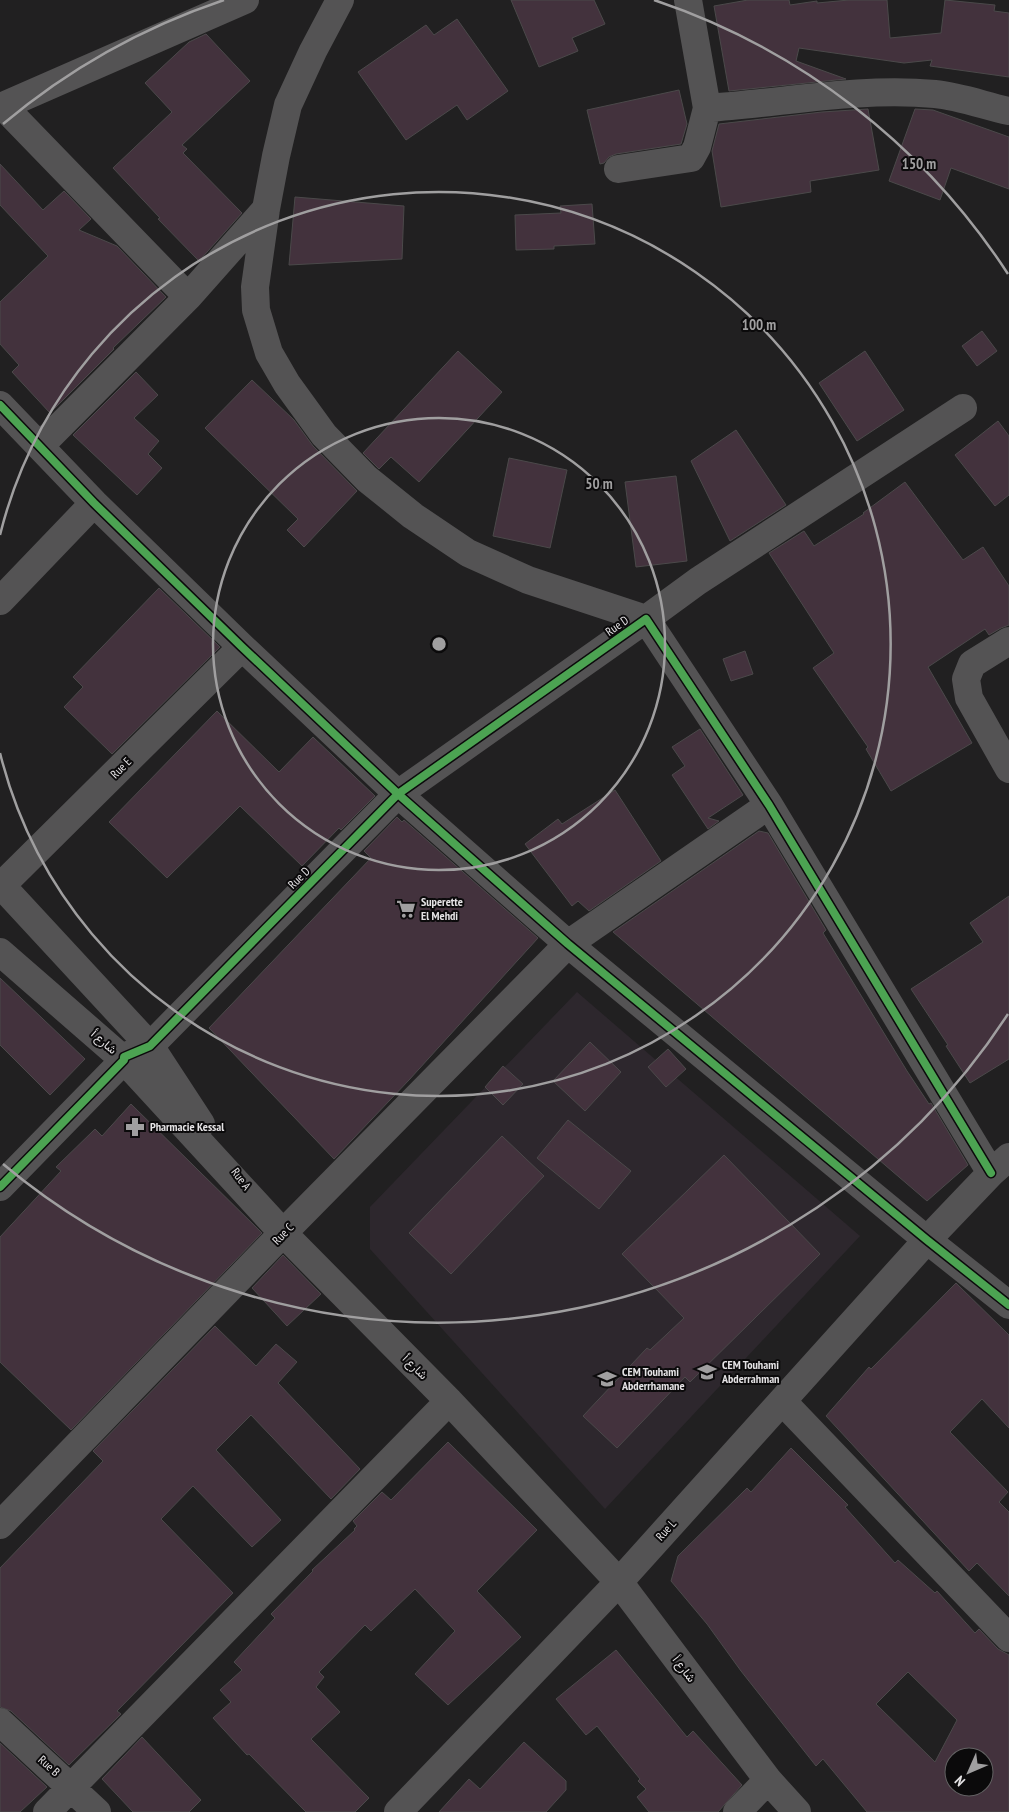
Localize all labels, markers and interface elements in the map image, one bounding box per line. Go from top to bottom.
text: 150 m [902,154,936,173]
text: 100 m [742,315,776,334]
text: 50 m [585,474,613,493]
street label: Rue D [602,612,631,639]
centre of rings [430,635,448,653]
street label: Rue E [107,754,134,781]
street label: Rue D [285,864,313,892]
place label: Superette El Mehdi [421,894,463,923]
supermarket icon: Superette El Mehdi [395,898,417,920]
street label: شارع أ [87,1026,120,1058]
pharmacy icon: Pharmacie Kessal [124,1116,146,1138]
place label: Pharmacie Kessal [150,1119,224,1134]
street label: Rue A [228,1165,255,1193]
street label: Rue C [269,1219,297,1247]
street label: شارع أ [398,1351,431,1384]
place label: CEM Touhami Abderrahman [721,1357,779,1386]
school or university icon: CEM Touhami Abderrahman [696,1361,718,1383]
place label: CEM Touhami Abderrhamane [621,1364,685,1393]
school or university icon: CEM Touhami Abderrhamane [596,1368,618,1390]
street label: Rue L [652,1516,679,1543]
street label: شارع أ [668,1652,699,1686]
north arrow [944,1747,994,1797]
street label: Rue B [35,1752,64,1780]
text: N [951,1772,969,1790]

